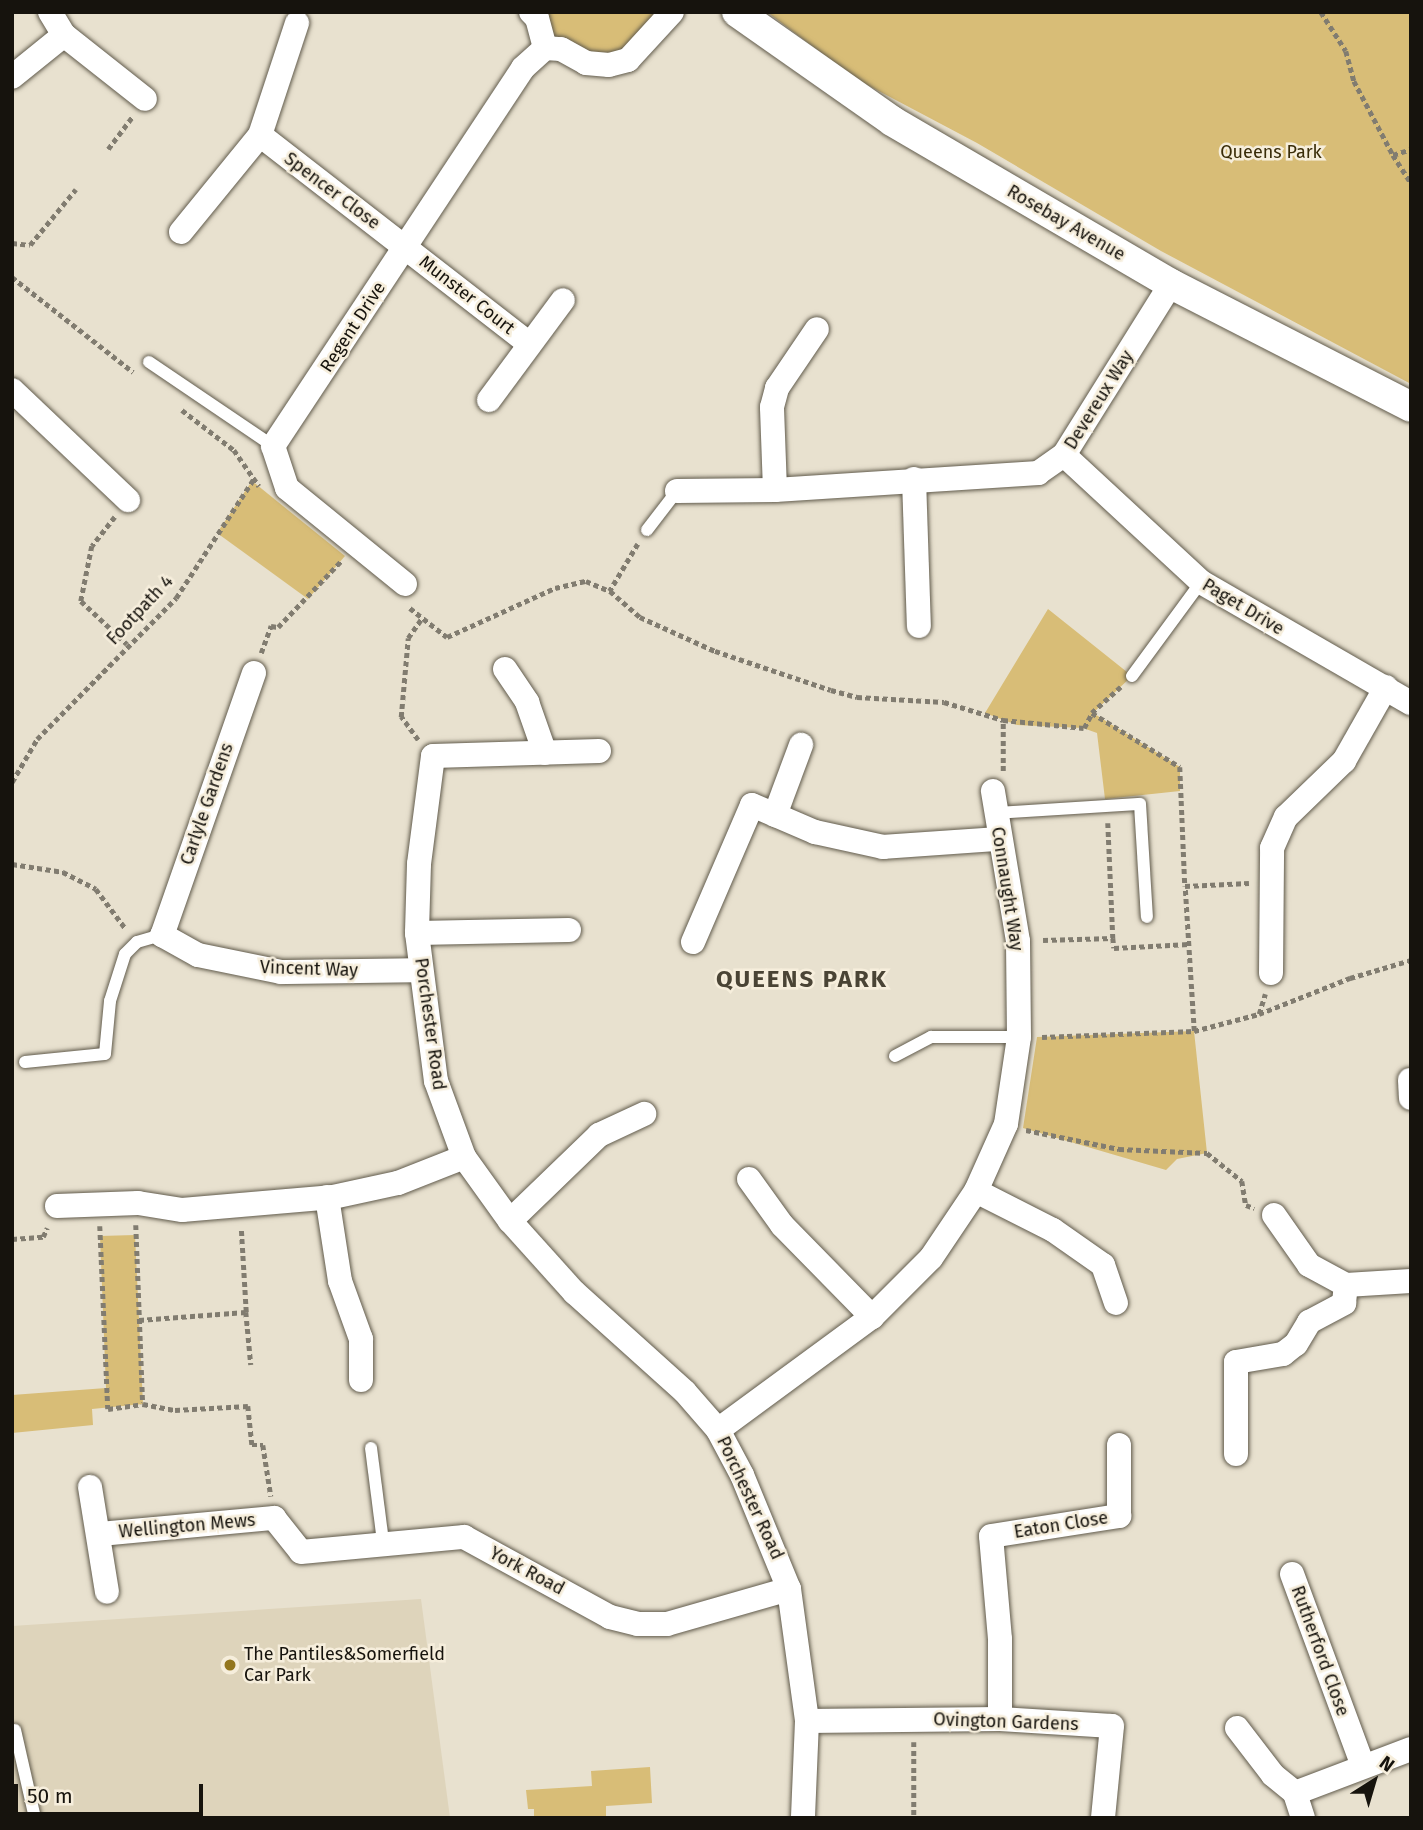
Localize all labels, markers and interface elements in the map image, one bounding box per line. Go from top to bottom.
park label: Queens Park [1220,141,1322,163]
street label: Spencer Close [280,148,384,234]
street label: Rosebay Avenue [1003,180,1129,266]
street label: Munster Court [415,251,519,339]
street label: Regent Drive [316,278,390,376]
street label: Devereux Way [1060,346,1138,454]
street label: Footpath 4 [102,571,178,649]
street label: Paget Drive [1198,574,1288,640]
street label: Carlyle Gardens [176,740,238,868]
street label: Connaught Way [987,825,1027,953]
street label: Vincent Way [260,956,358,982]
street label: Porchester Road [410,956,450,1092]
district label: QUEENS PARK [717,966,887,994]
street label: Porchester Road [712,1433,788,1563]
street label: Eaton Close [1012,1507,1110,1543]
street label: Wellington Mews [118,1509,256,1543]
street label: York Road [486,1542,568,1600]
street label: Rutherford Close [1286,1583,1354,1719]
place label: The Pantiles&Somerfield Car Park [244,1644,445,1686]
marker: The Pantiles&Somerfield Car Park [222,1657,238,1673]
street label: Ovington Gardens [933,1709,1079,1735]
north arrow [1339,1746,1409,1816]
text: N [1375,1751,1399,1777]
scale bar [18,1770,206,1814]
text: 50 m [27,1783,73,1809]

